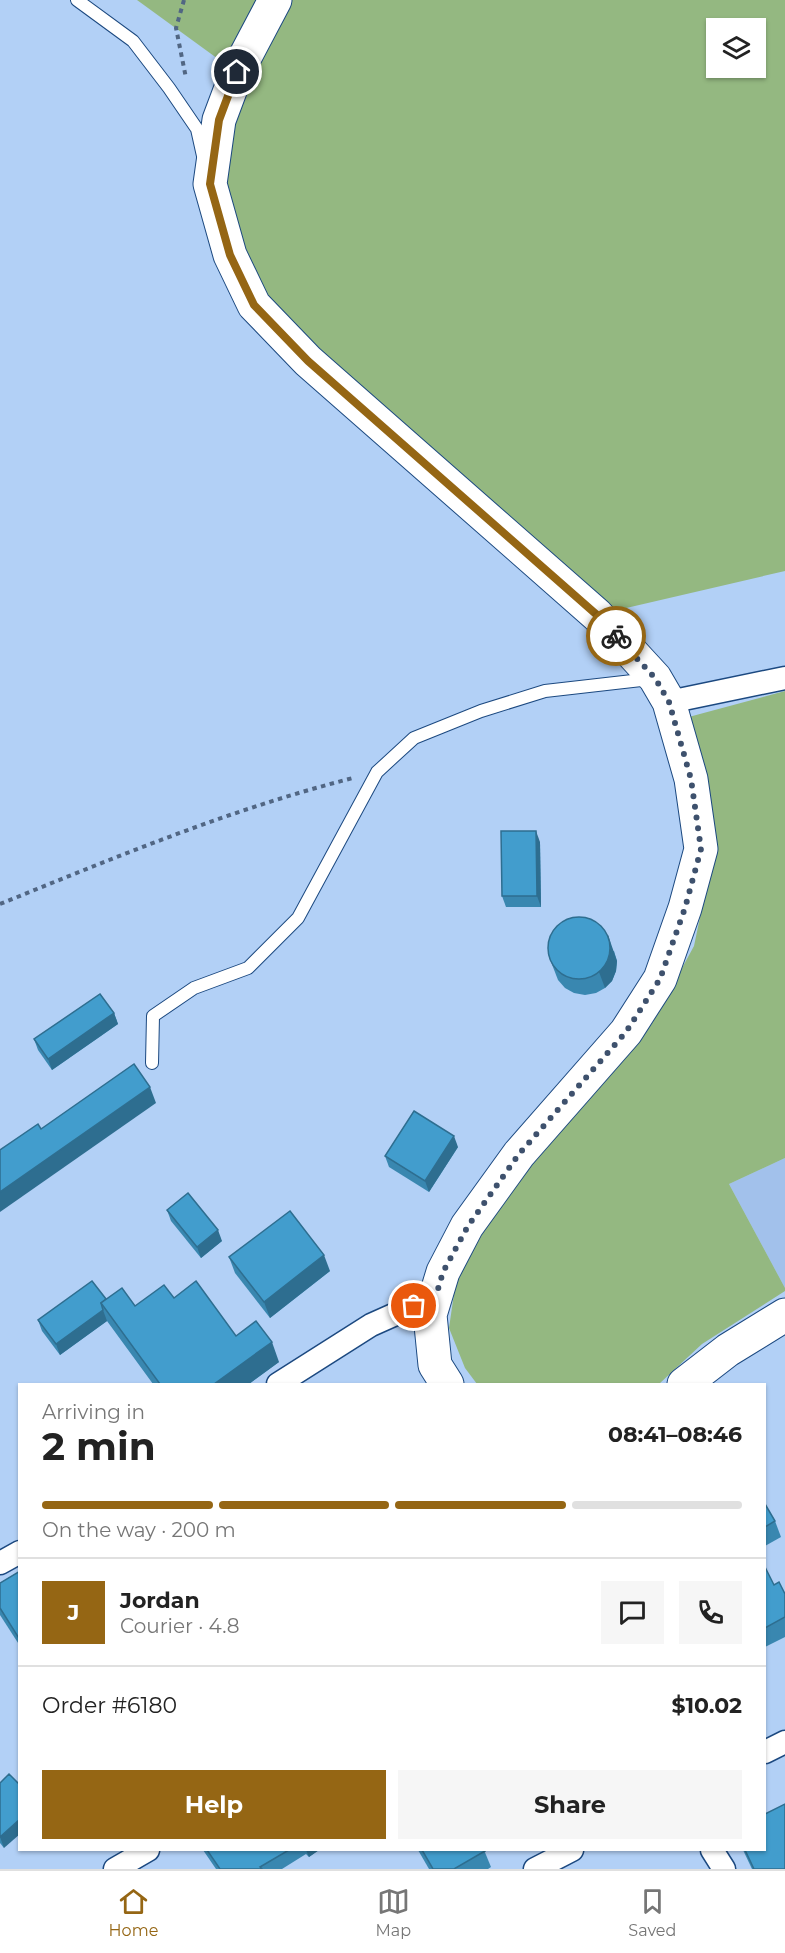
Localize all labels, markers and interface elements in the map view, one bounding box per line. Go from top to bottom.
map controls [706,18,766,78]
button: layers [706,18,766,78]
pin [211,46,262,97]
icon: home [220,55,253,88]
courier [586,606,646,666]
icon: bike [600,620,633,653]
pin [388,1280,439,1331]
icon: bag [397,1289,430,1322]
text: Arriving in [42,1400,145,1424]
text: 08:41–08:46 [608,1421,742,1448]
text: 2 min [42,1422,156,1470]
text: On the way · 200 m [42,1518,236,1542]
button: chat [601,1581,664,1644]
button: phone [679,1581,742,1644]
text: Jordan [120,1587,200,1614]
text: J [68,1599,79,1626]
text: Courier · 4.8 [120,1614,239,1638]
text: Order #6180 [42,1692,177,1719]
text: $10.02 [672,1692,742,1719]
button: Help [42,1770,386,1839]
button: Share [398,1770,742,1839]
tab: Home [109,1885,158,1940]
tab: Map [376,1885,411,1940]
tab: Saved [628,1885,676,1940]

